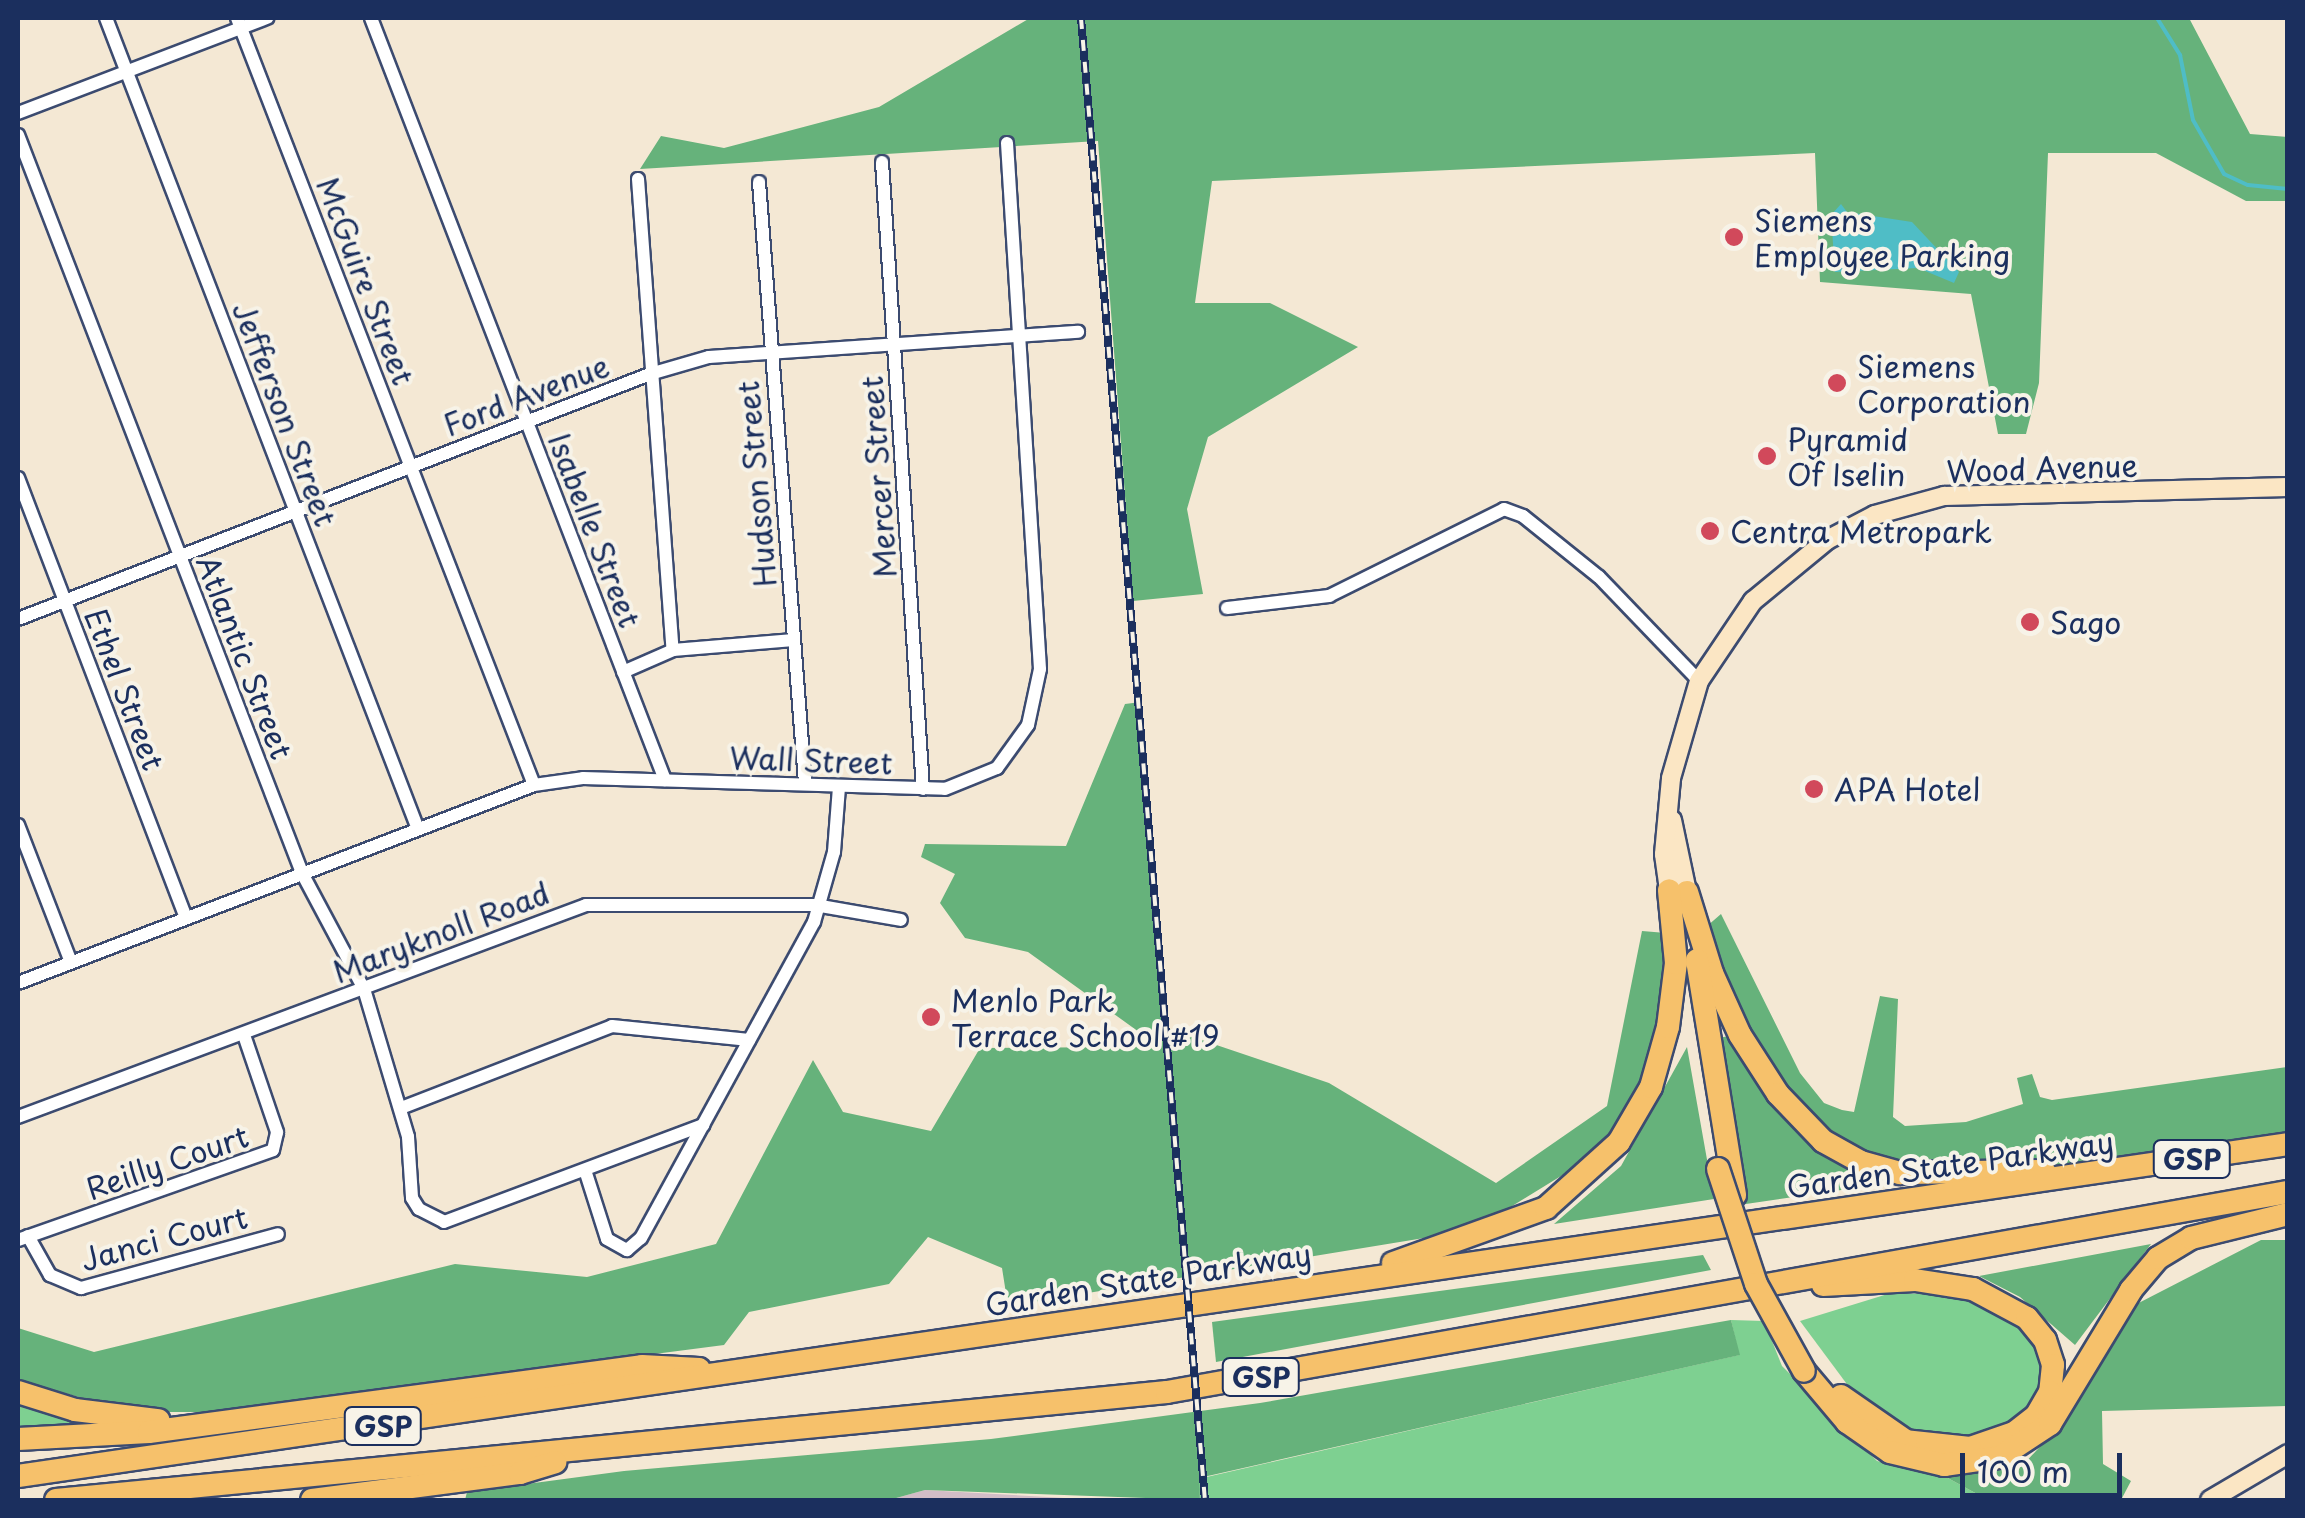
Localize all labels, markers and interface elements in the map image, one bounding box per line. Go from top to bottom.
street label: McGuire Street [310,171,422,391]
place label: Siemens Employee Parking [1754,202,2014,272]
marker: Siemens Employee Parking [1723,226,1745,248]
street label: Jefferson Street [226,298,344,530]
street label: Ford Avenue [437,347,615,443]
place label: Siemens Corporation [1857,348,2030,418]
marker: Siemens Corporation [1826,372,1848,394]
street label: Mercer Street [853,374,903,580]
street label: Hudson Street [729,380,783,588]
place label: Pyramid Of Iselin [1787,421,1908,492]
street label: Isabelle Street [541,427,649,633]
marker: Pyramid Of Iselin [1756,445,1778,467]
street label: Wood Avenue [1945,447,2139,489]
place label: Centra Metropark [1730,513,1993,549]
marker: Centra Metropark [1699,520,1721,542]
street label: Atlantic Street [190,551,300,763]
street label: Ethel Street [77,602,173,776]
place label: Sago [2050,604,2121,640]
marker: Sago [2019,611,2041,633]
street label: Wall Street [729,739,893,781]
place label: APA Hotel [1834,771,1983,807]
marker: APA Hotel [1803,778,1825,800]
street label: Maryknoll Road [328,874,554,990]
place label: Menlo Park Terrace School #19 [951,982,1223,1052]
marker: Menlo Park Terrace School #19 [920,1006,942,1028]
street label: Reilly Court [80,1117,254,1207]
street label: Garden State Parkway [1784,1123,2116,1205]
road number: GSP [2152,1136,2232,1182]
street label: Janci Court [77,1199,251,1277]
street label: Garden State Parkway [982,1235,1314,1323]
road number: GSP [1221,1354,1301,1400]
road number: GSP [343,1403,423,1449]
scale bar [1965,1433,2128,1495]
text: 100 m [1977,1448,2069,1493]

